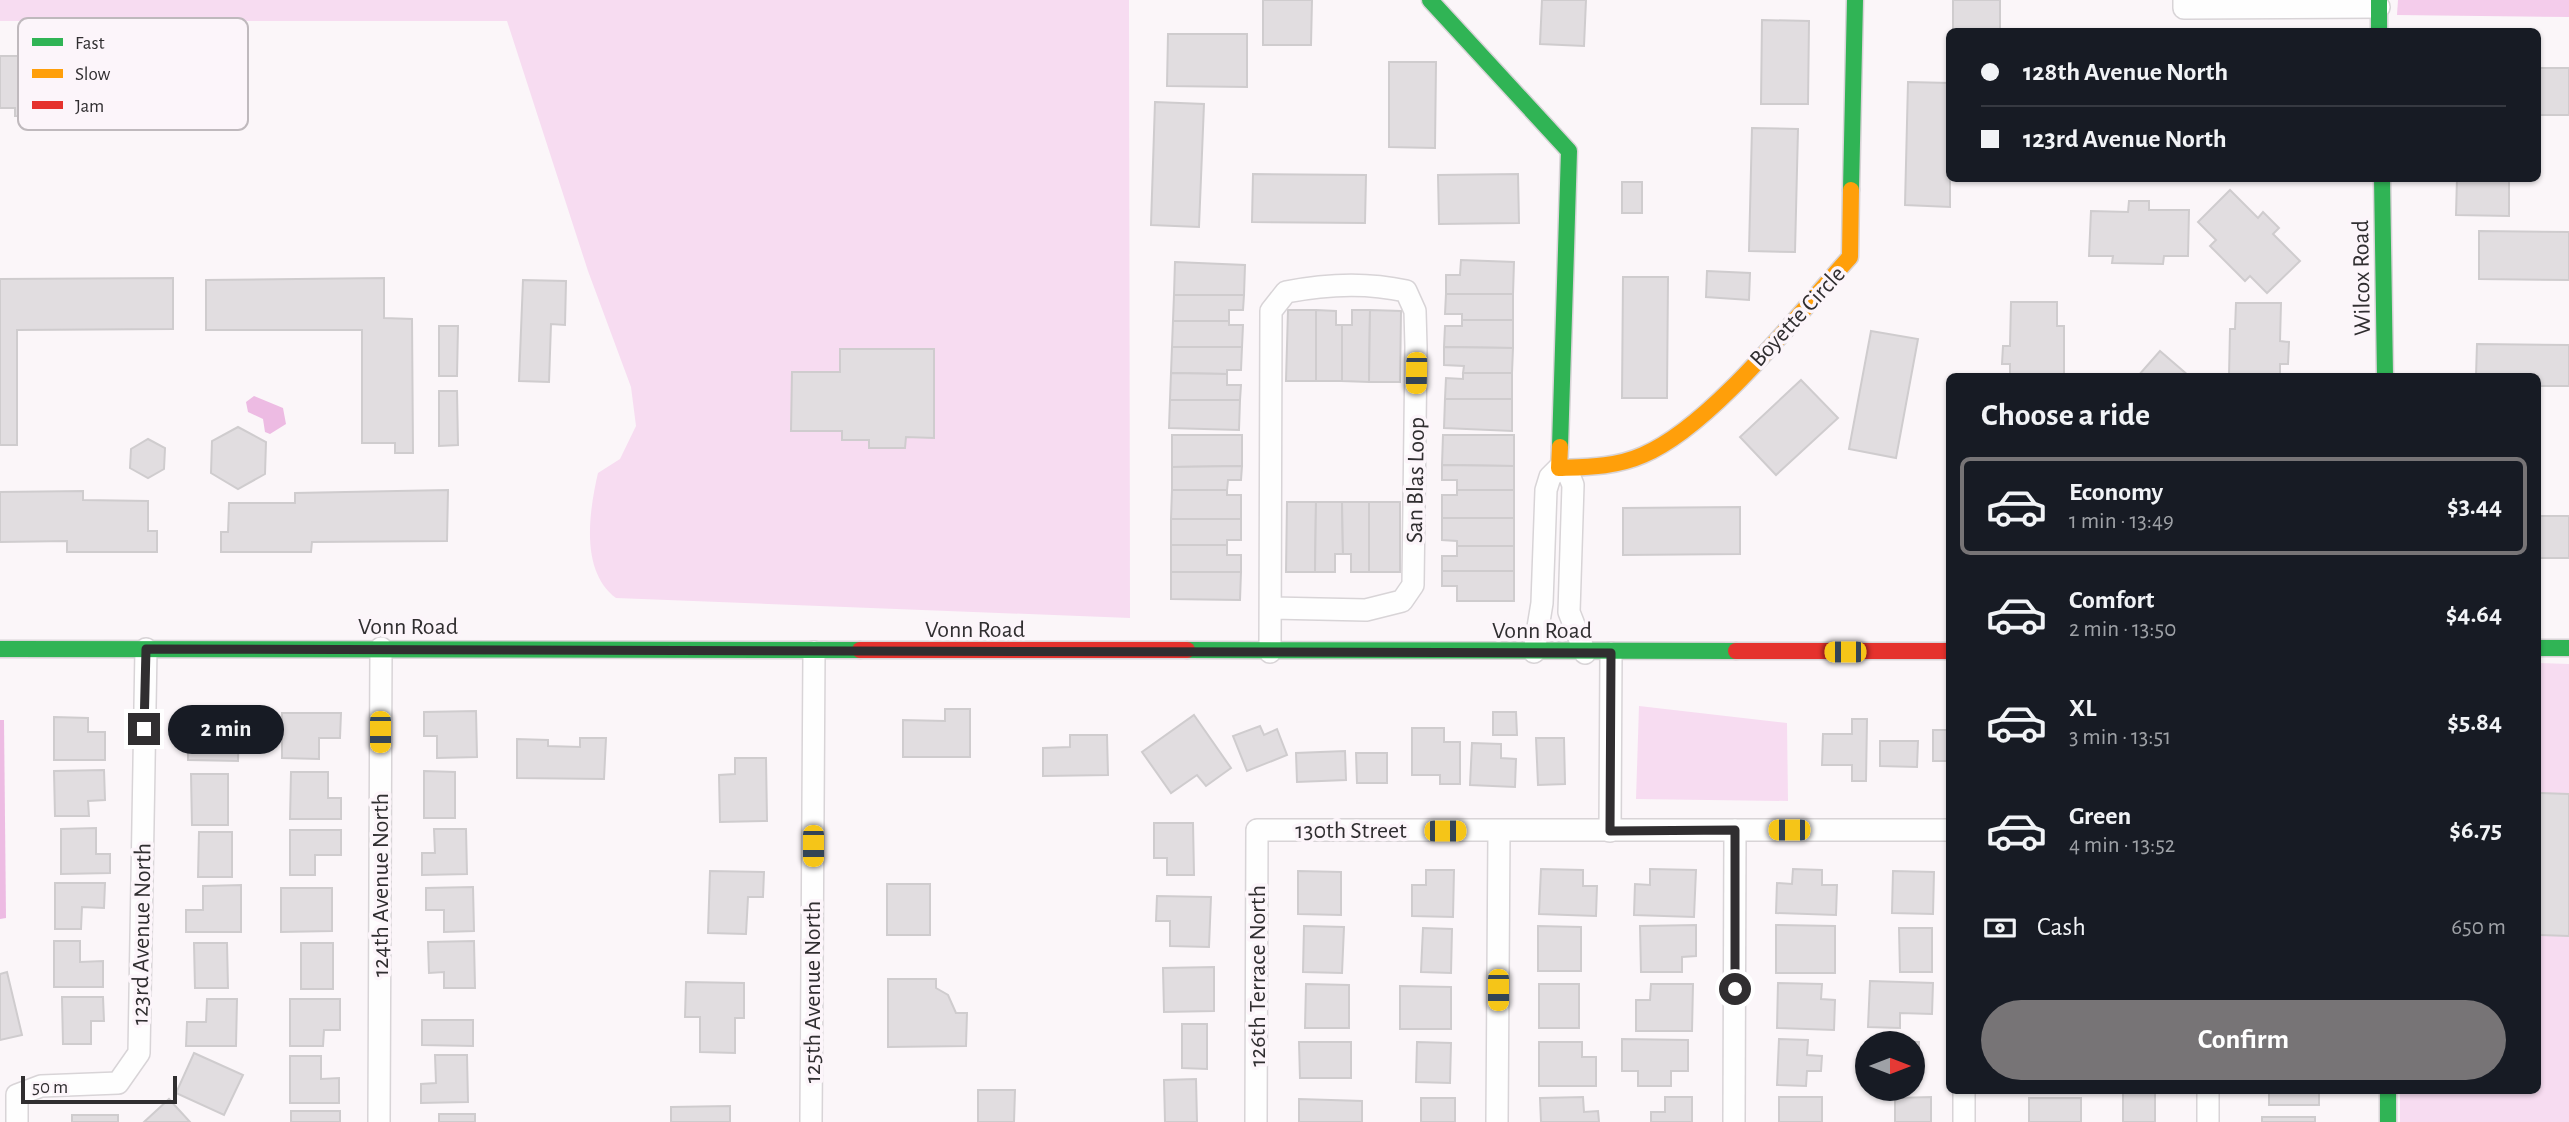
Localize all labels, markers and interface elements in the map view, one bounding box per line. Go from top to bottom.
legend [18,18,248,130]
text: Fast [75,34,105,53]
text: 128th Avenue North [2023,59,2228,85]
text: Slow [75,65,111,84]
text: Jam [75,97,104,116]
text: 123rd Avenue North [2023,126,2227,152]
street label: Wilcox Road [2349,220,2375,336]
street label: Boyette Circle [1746,262,1850,371]
car [1406,352,1427,394]
text: Choose a ride [1981,399,2150,431]
street label: San Blas Loop [1403,417,1429,543]
icon: car [1985,475,2048,538]
text: Economy [2069,479,2163,505]
text: $3.44 [2447,493,2502,519]
text: 1 min · 13:49 [2069,510,2174,533]
icon: car [1985,583,2048,646]
text: Comfort [2069,587,2154,613]
text: $4.64 [2446,601,2502,627]
street label: Vonn Road [358,615,458,639]
street label: Vonn Road [925,618,1025,642]
text: 2 min · 13:50 [2069,618,2176,641]
street label: Vonn Road [1492,619,1592,643]
car [1825,642,1867,663]
icon: car [1985,691,2048,754]
text: XL [2069,695,2096,721]
callout: 2 min [168,704,284,754]
text: $5.84 [2447,709,2502,735]
car [370,711,391,753]
route end [128,713,160,745]
text: 2 min [200,718,252,741]
text: 3 min · 13:51 [2069,726,2171,749]
street label: 124th Avenue North [369,793,393,977]
icon: car [1985,799,2048,862]
text: Green [2069,803,2131,829]
text: $6.75 [2449,817,2502,843]
street label: 130th Street [1295,819,1407,843]
car [1769,820,1811,841]
car [1425,821,1467,842]
car [803,825,824,867]
text: 4 min · 13:52 [2069,834,2175,857]
street label: 123rd Avenue North [128,843,156,1025]
street label: 126th Terrace North [1246,885,1270,1067]
street label: 125th Avenue North [801,901,825,1083]
icon: cash [1981,909,2019,947]
text: Cash [2037,914,2086,940]
text: 650 m [2451,916,2506,939]
car [1488,969,1509,1011]
route start [1719,973,1751,1005]
button: Confirm [1981,1000,2506,1080]
north arrow [1855,1031,1925,1101]
map controls [1855,1031,1925,1101]
scale bar [21,1073,177,1105]
text: 50 m [32,1078,68,1097]

